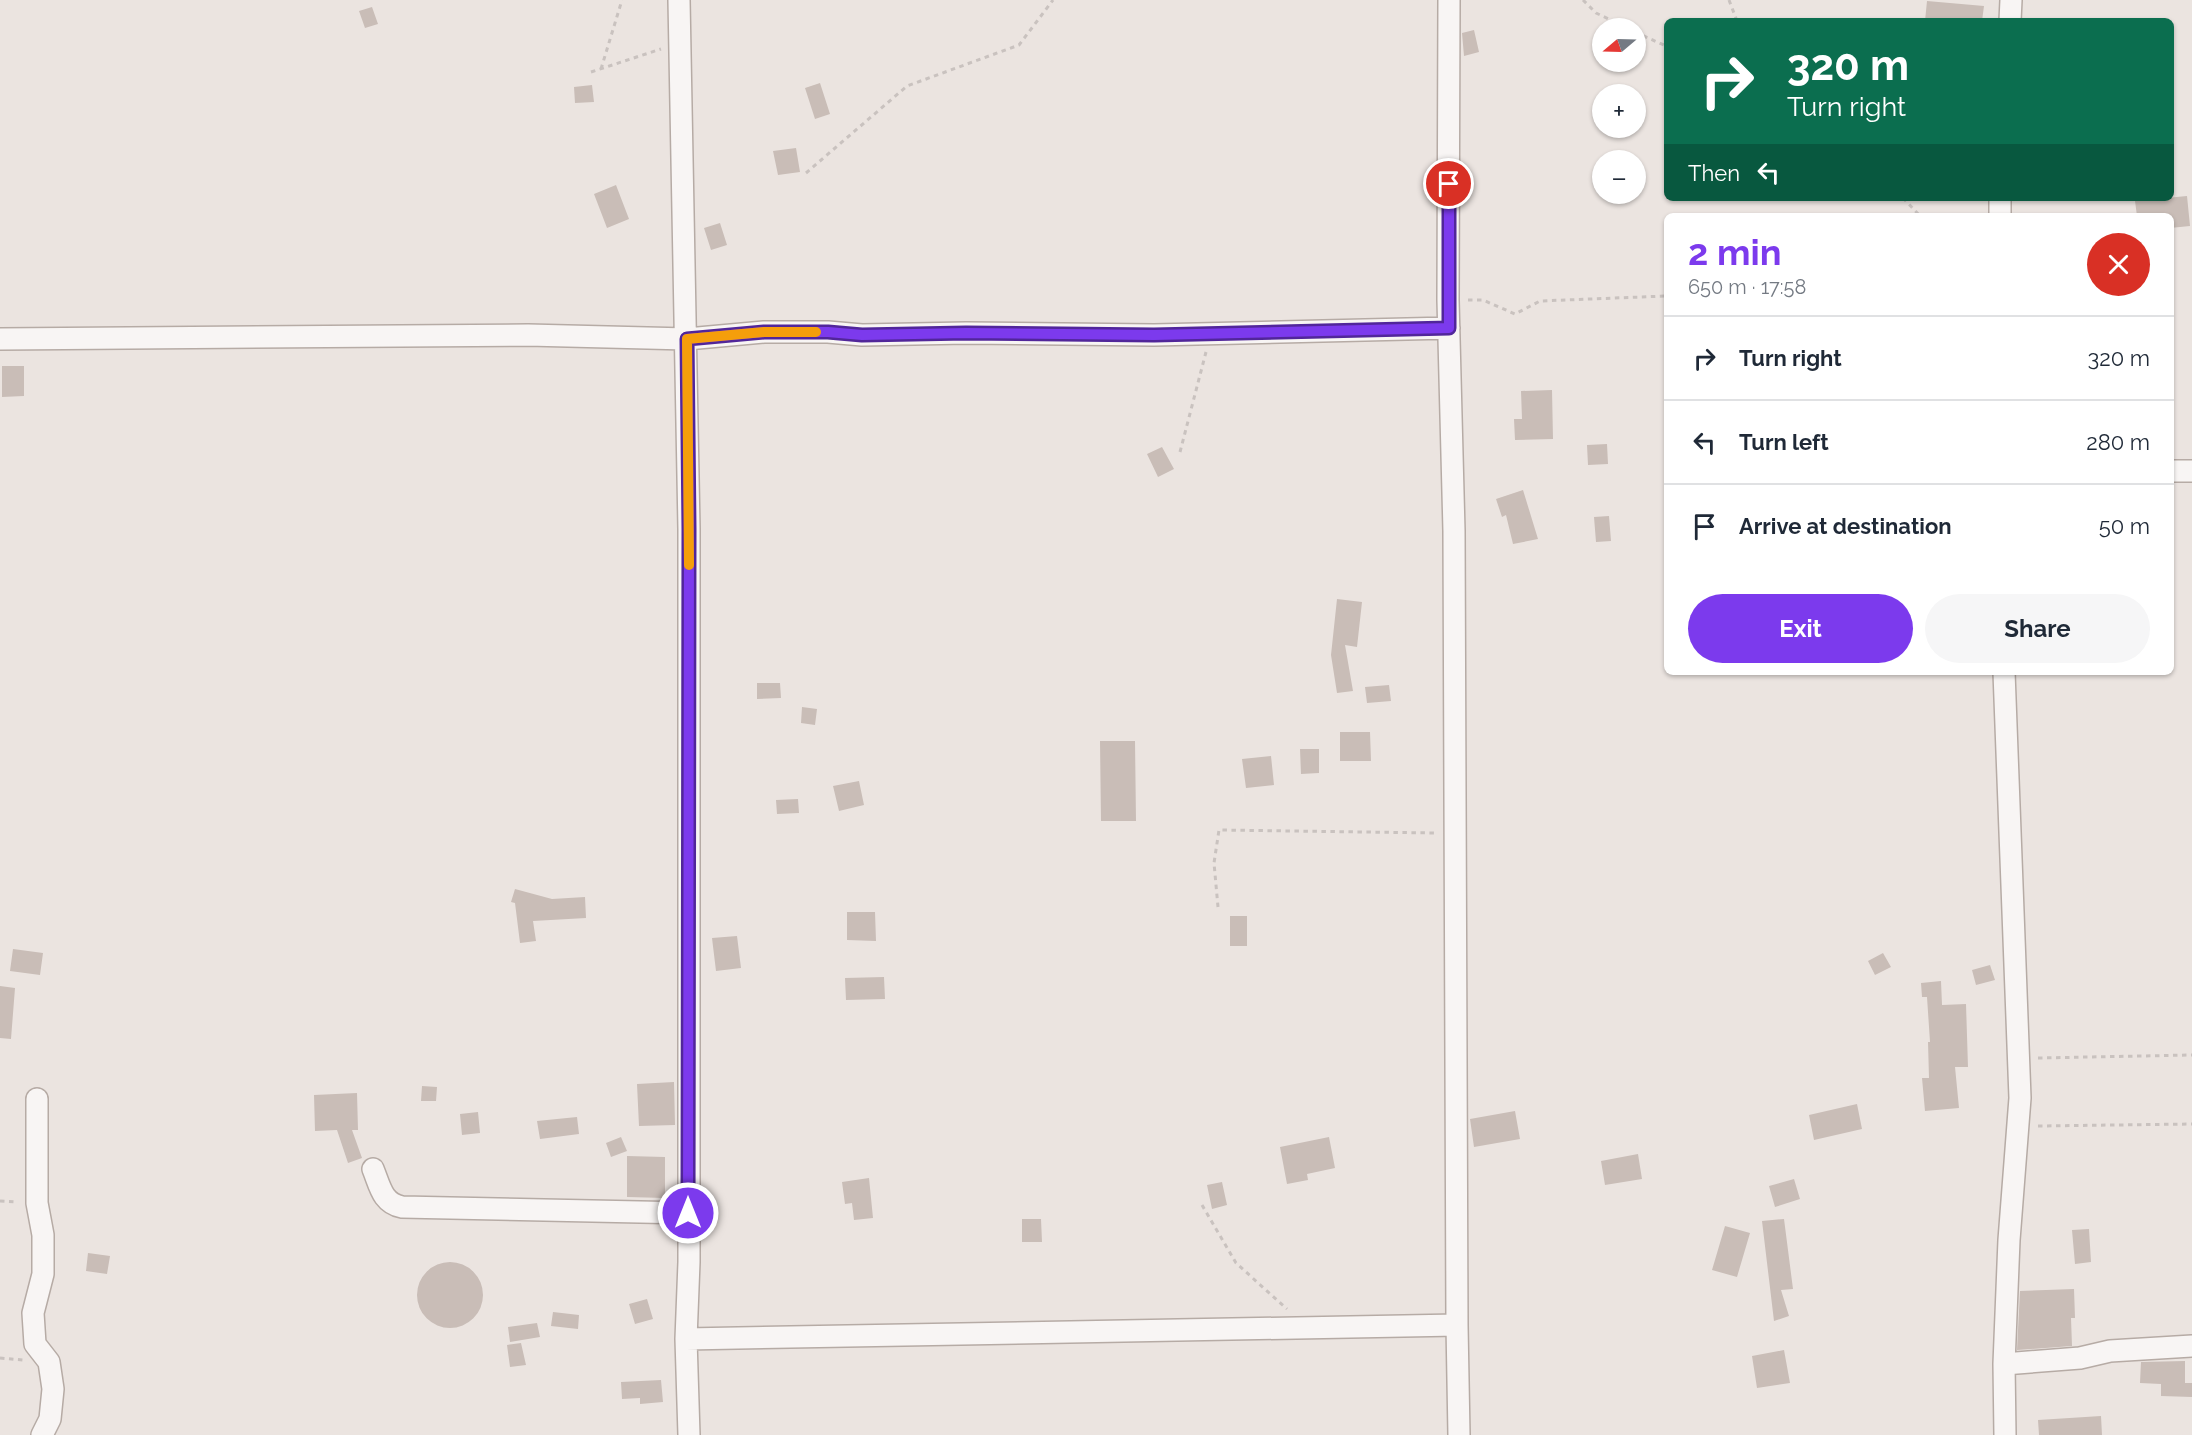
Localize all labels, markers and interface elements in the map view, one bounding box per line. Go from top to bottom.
north arrow [1592,18,1646,72]
map controls [1592,18,1646,204]
text: 320 m [1787,41,1909,90]
icon: right [1688,42,1766,120]
button: + [1592,84,1646,138]
text: Turn right [1787,91,1906,122]
button: − [1592,150,1646,204]
icon: left [1752,156,1785,189]
pin [1423,158,1474,209]
text: Then [1688,160,1740,186]
icon: arrive [1432,167,1465,200]
text: 2 min [1688,231,1781,273]
button: close [2087,233,2150,296]
text: 650 m · 17:58 [1688,275,1806,299]
icon: right [1688,342,1721,375]
text: Turn right [1739,345,1842,371]
text: 320 m [2087,345,2150,371]
icon: left [1688,426,1721,459]
text: Turn left [1739,429,1829,455]
text: 280 m [2086,429,2150,455]
icon: arrive [1688,510,1721,543]
text: Arrive at destination [1739,513,1952,539]
text: 50 m [2099,513,2150,539]
button: Exit [1688,594,1913,663]
button: Share [1925,594,2150,663]
position arrow [656,1181,720,1245]

